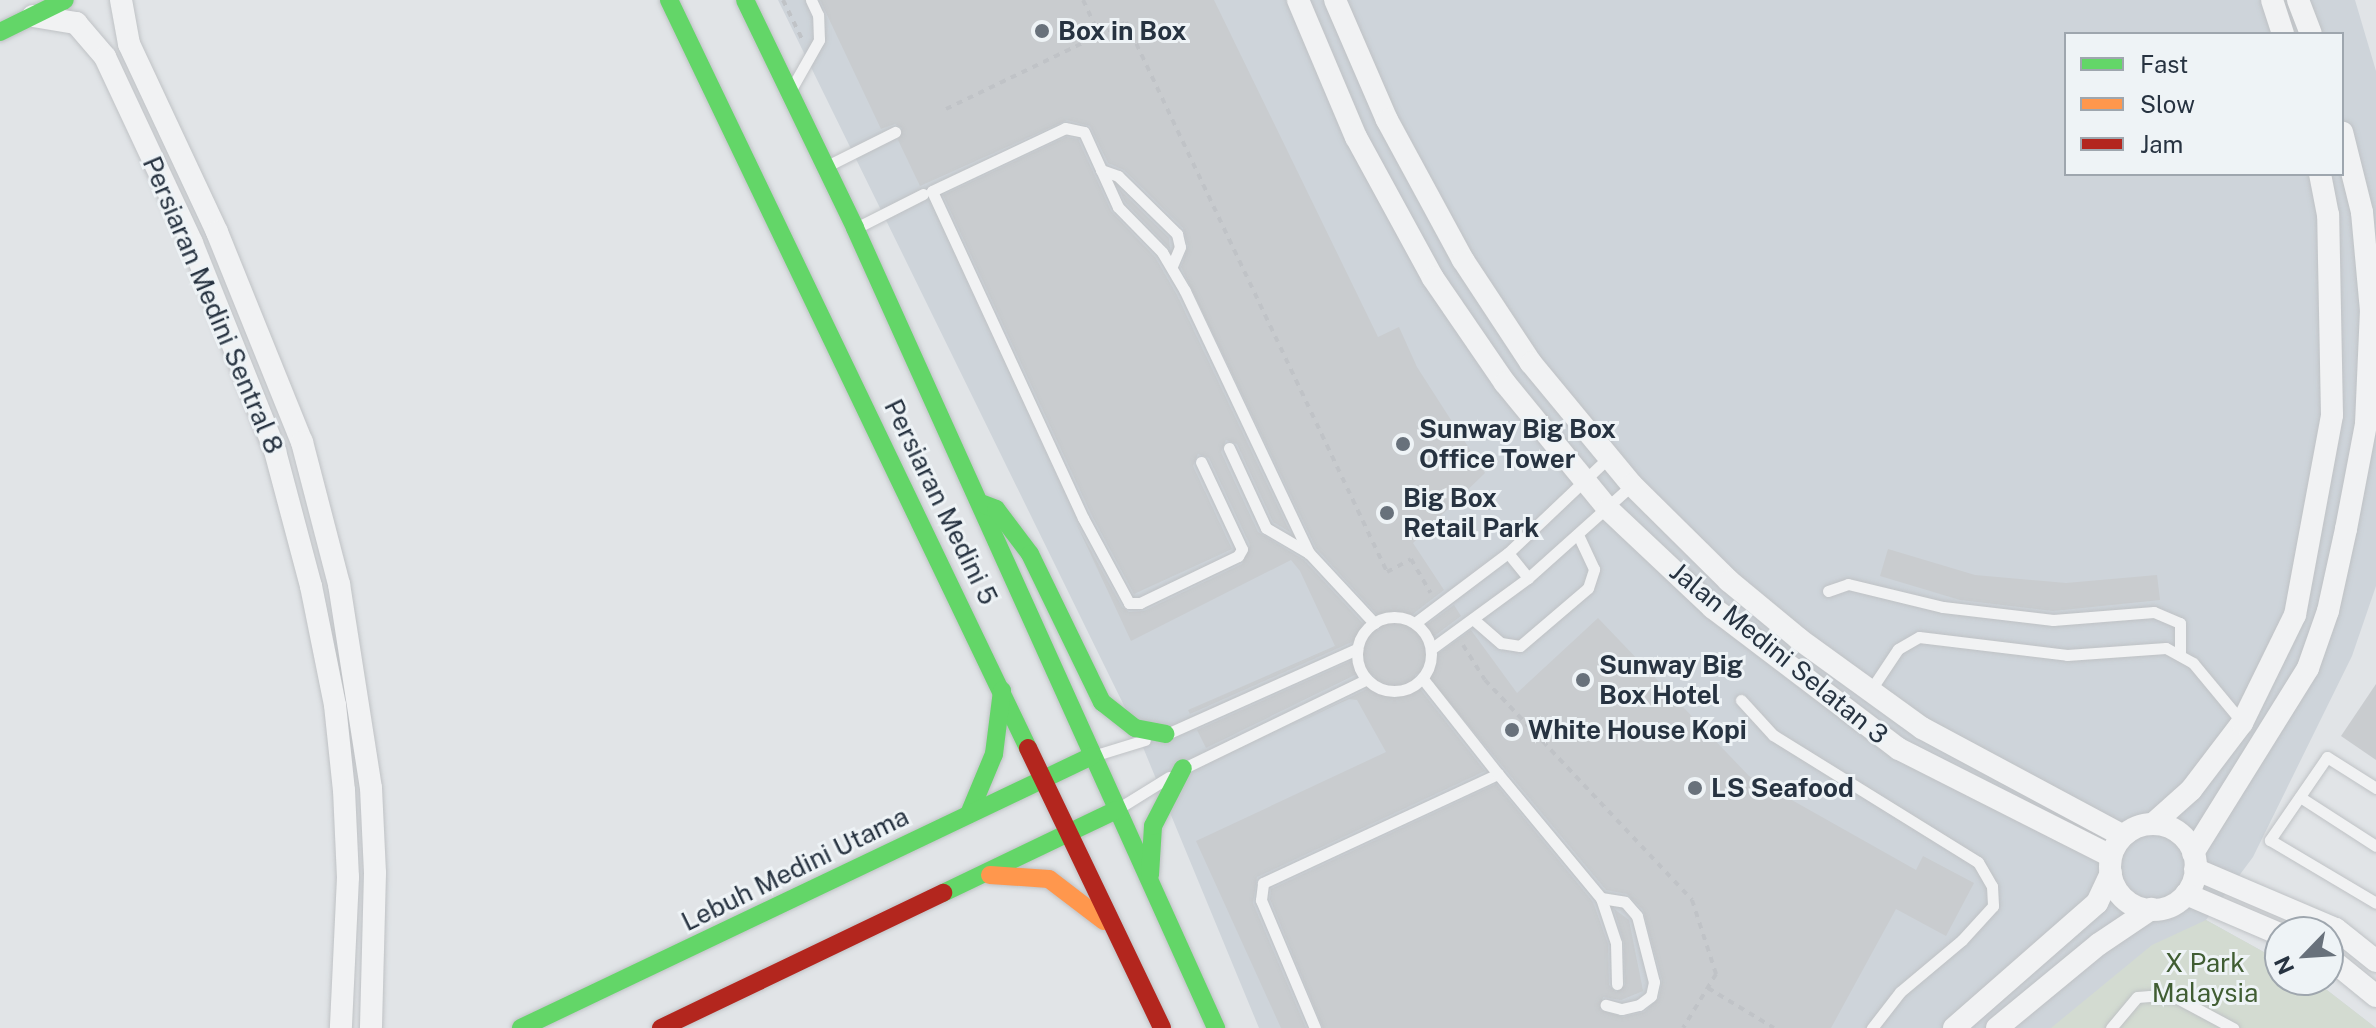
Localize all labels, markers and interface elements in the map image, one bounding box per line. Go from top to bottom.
place label: Box in Box [1058,15,1187,47]
marker: Box in Box [1033,22,1051,40]
legend [2064,32,2344,176]
text: Fast [2140,50,2188,78]
text: Slow [2140,90,2195,118]
text: Jam [2140,130,2183,158]
street label: Persiaran Medini Sentral 8 [136,152,290,458]
street label: Persiaran Medini 5 [878,394,1004,610]
place label: Sunway Big Box Office Tower [1419,413,1616,474]
marker: Sunway Big Box Office Tower [1394,435,1412,453]
place label: Big Box Retail Park [1403,482,1539,544]
marker: Big Box Retail Park [1378,504,1396,522]
street label: Jalan Medini Selatan 3 [1664,555,1894,751]
place label: Sunway Big Box Hotel [1599,649,1743,710]
marker: Sunway Big Box Hotel [1574,671,1592,689]
place label: White House Kopi [1528,714,1747,746]
marker: White House Kopi [1503,721,1521,739]
place label: LS Seafood [1711,772,1854,804]
marker: LS Seafood [1686,779,1704,797]
street label: Lebuh Medini Utama [676,800,914,938]
north arrow [2264,916,2344,996]
park label: X Park Malaysia [2152,947,2258,1008]
text: N [2269,952,2299,979]

